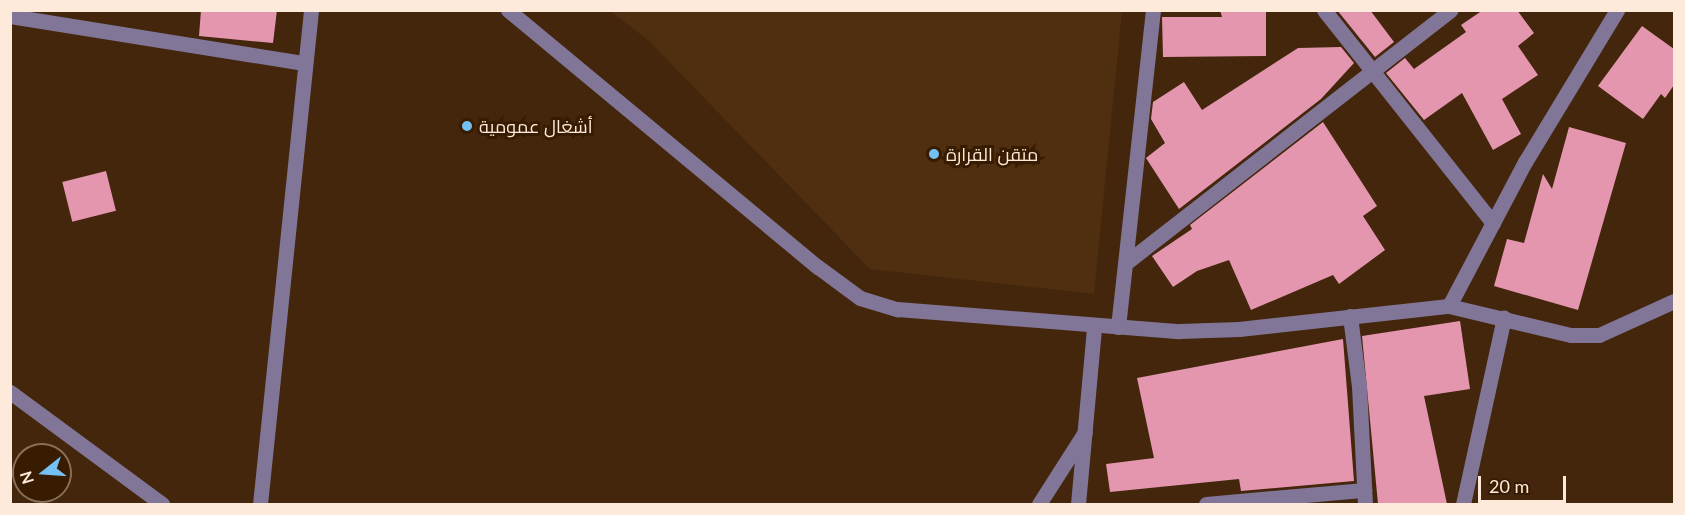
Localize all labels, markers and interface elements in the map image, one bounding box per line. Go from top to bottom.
place label: أشغال عمومية [479,115,593,137]
marker: أشغال عمومية [460,119,474,133]
place label: متقن القرارة [946,143,1038,165]
marker: متقن القرارة [927,147,941,161]
north arrow [12,443,72,503]
scale bar [1481,464,1570,502]
text: N [15,469,37,487]
text: 20 m [1489,475,1529,497]

